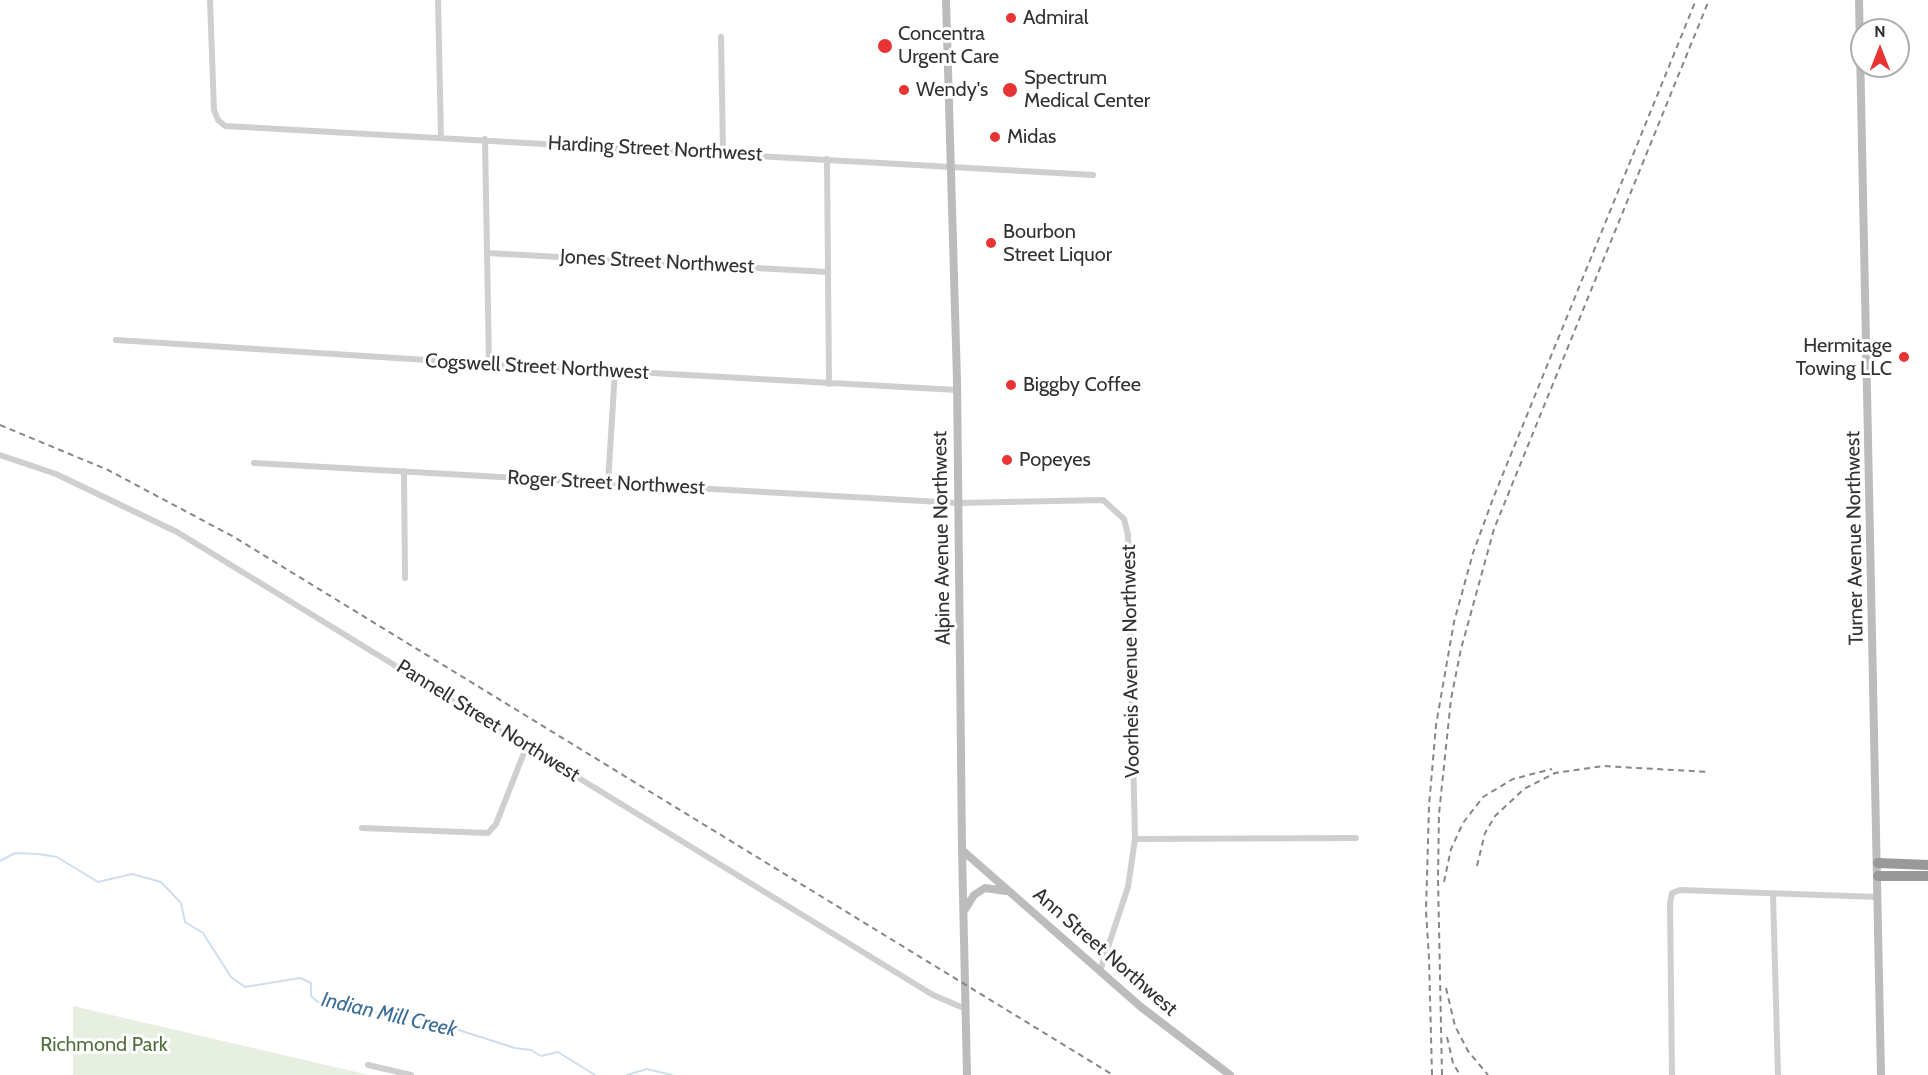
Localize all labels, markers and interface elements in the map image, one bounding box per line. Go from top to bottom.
place label: Admiral [1023,6,1088,30]
marker: Admiral [1004,11,1018,25]
north arrow [1850,18,1910,78]
place label: Concentra Urgent Care [898,22,999,69]
text: N [1874,22,1886,41]
marker: Concentra Urgent Care [876,37,894,55]
place label: Spectrum Medical Center [1024,66,1150,113]
place label: Wendy's [916,78,988,102]
marker: Spectrum Medical Center [1001,81,1019,99]
marker: Wendy's [897,83,911,97]
place label: Midas [1007,125,1056,149]
marker: Midas [988,130,1002,144]
street label: Harding Street Northwest [547,131,763,167]
place label: Bourbon Street Liquor [1003,220,1112,267]
marker: Bourbon Street Liquor [984,236,998,250]
street label: Jones Street Northwest [559,245,755,279]
place label: Hermitage Towing LLC [1796,334,1892,381]
street label: Cogswell Street Northwest [425,349,649,385]
marker: Hermitage Towing LLC [1897,350,1911,364]
place label: Biggby Coffee [1023,373,1141,397]
marker: Biggby Coffee [1004,378,1018,392]
street label: Alpine Avenue Northwest [928,431,956,645]
street label: Turner Avenue Northwest [1841,431,1869,645]
place label: Popeyes [1019,448,1091,472]
marker: Popeyes [1000,453,1014,467]
street label: Roger Street Northwest [507,466,705,500]
street label: Voorheis Avenue Northwest [1117,544,1145,778]
street label: Pannell Street Northwest [392,655,584,787]
street label: Ann Street Northwest [1028,883,1182,1021]
water label: Indian Mill Creek [319,987,459,1043]
park label: Richmond Park [40,1033,168,1057]

